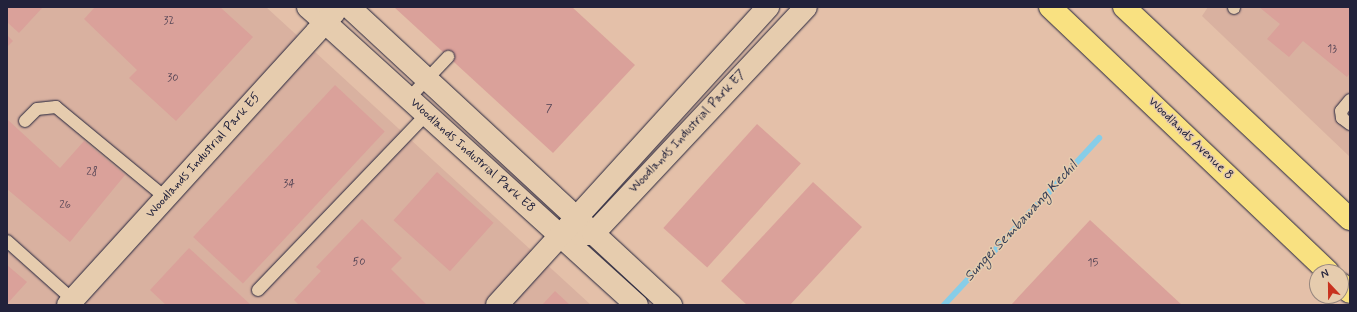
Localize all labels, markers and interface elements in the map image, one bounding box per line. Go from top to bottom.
house number: 32 [164,14,174,28]
house number: 13 [1327,42,1337,56]
street label: Woodlands Industrial Park E7 [628,68,748,196]
house number: 30 [167,71,179,85]
street label: Woodlands Industrial Park E5 [145,91,263,221]
street label: Woodlands Avenue 8 [1144,94,1236,184]
street label: Woodlands Industrial Park E8 [407,97,537,215]
house number: 7 [546,102,552,116]
water label: Sungei Sembawang Kechil [961,157,1081,285]
house number: 28 [86,165,98,179]
house number: 34 [283,177,295,191]
house number: 26 [59,198,71,212]
house number: 50 [353,255,365,269]
house number: 15 [1088,256,1098,270]
north arrow [1309,264,1349,304]
text: N [1319,266,1331,282]

